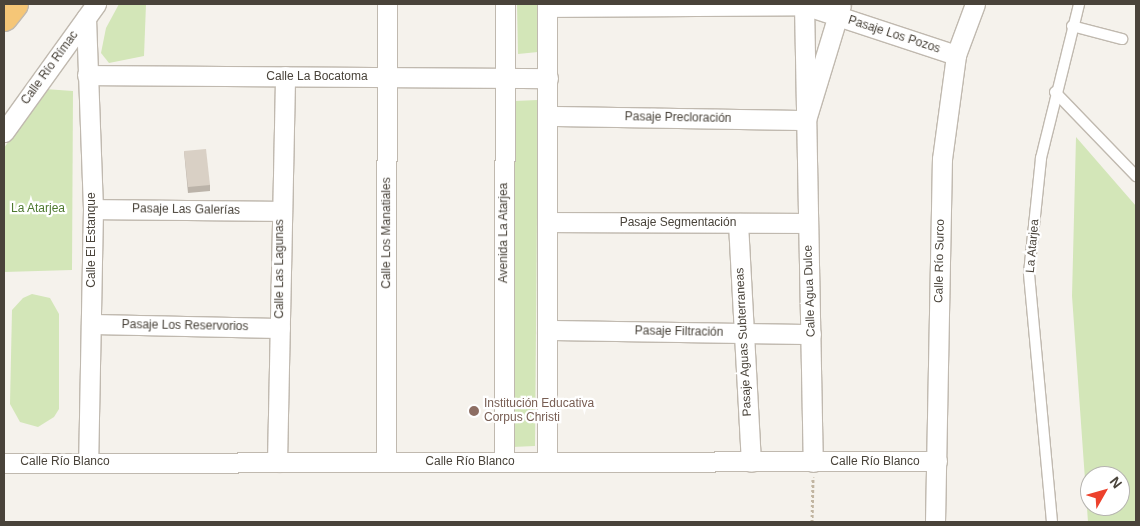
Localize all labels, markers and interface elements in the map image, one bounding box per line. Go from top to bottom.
street label: Pasaje Los Pozos [846,13,942,57]
street label: Calle Río Rímac [19,28,81,108]
street label: Calle La Bocatoma [266,70,368,84]
street label: Pasaje Precloración [625,110,731,126]
street label: Calle Los Manatiales [380,177,394,289]
street label: Avenida La Atarjea [497,182,511,284]
street label: Calle El Estanque [85,192,99,288]
park label: La Atarjea [11,202,65,216]
street label: Pasaje Las Galerías [132,202,240,218]
street label: Pasaje Segmentación [620,216,736,230]
street label: La Atarjea [1023,218,1043,274]
street label: Calle Las Lagunas [273,219,287,319]
street label: Calle Río Surco [932,219,948,303]
street label: Calle Agua Dulce [801,244,819,338]
street label: Pasaje Aguas Subterraneas [733,267,755,417]
street label: Pasaje Los Reservorios [122,318,248,334]
street label: Pasaje Filtración [635,324,723,340]
place label: Institución Educativa Corpus Christi [484,397,594,425]
marker: Institución Educativa Corpus Christi [468,405,480,417]
street label: Calle Río Blanco [20,455,110,469]
street label: Calle Río Blanco [425,455,515,469]
street label: Calle Río Blanco [830,455,920,469]
north arrow [1080,466,1130,516]
text: N [1107,473,1125,491]

